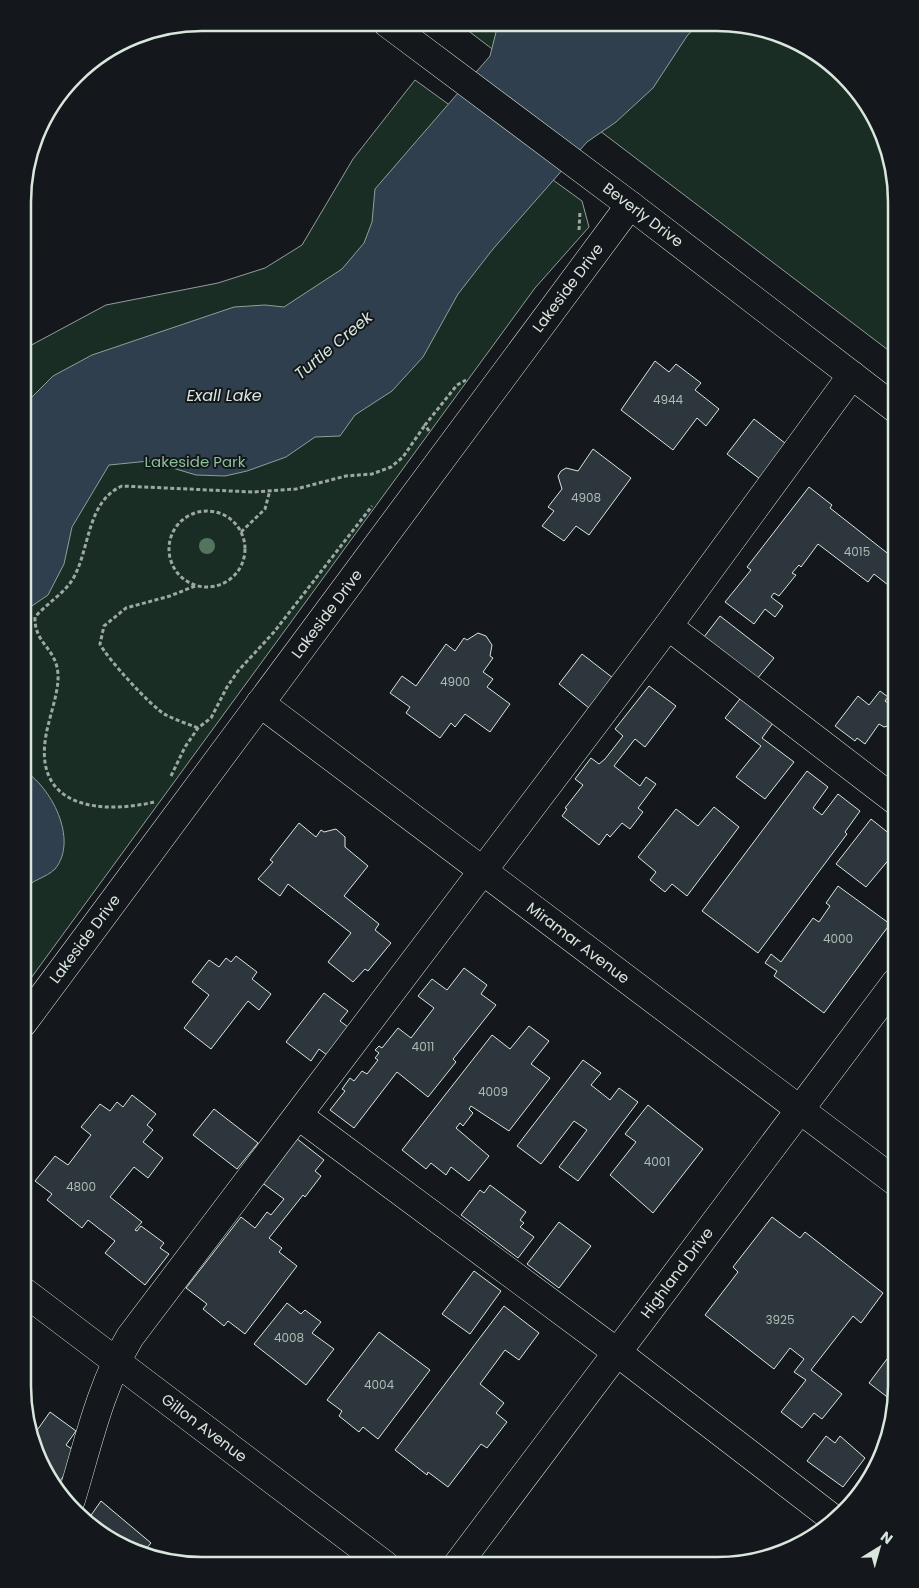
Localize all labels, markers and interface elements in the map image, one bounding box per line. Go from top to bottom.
street label: Beverly Drive [599,177,688,252]
street label: Lakeside Drive [527,239,608,336]
water label: Turtle Creek [289,305,378,385]
water label: Exall Lake [186,384,262,407]
house number: 4944 [653,391,684,408]
park label: Lakeside Park [145,451,246,472]
house number: 4908 [571,489,601,506]
house number: 4015 [844,543,870,560]
street label: Lakeside Drive [286,565,367,662]
house number: 4900 [440,673,470,690]
street label: Lakeside Drive [44,890,125,987]
street label: Miramar Avenue [523,897,634,988]
house number: 4000 [823,930,853,947]
house number: 4011 [412,1038,434,1055]
house number: 4009 [478,1083,508,1100]
house number: 4001 [644,1153,670,1170]
house number: 4800 [66,1178,96,1195]
street label: Highland Drive [635,1223,718,1323]
house number: 3925 [765,1311,795,1328]
house number: 4008 [274,1329,304,1346]
house number: 4004 [364,1376,395,1393]
street label: Gillon Avenue [157,1388,251,1467]
north arrow [854,1523,904,1573]
text: N [877,1526,897,1549]

